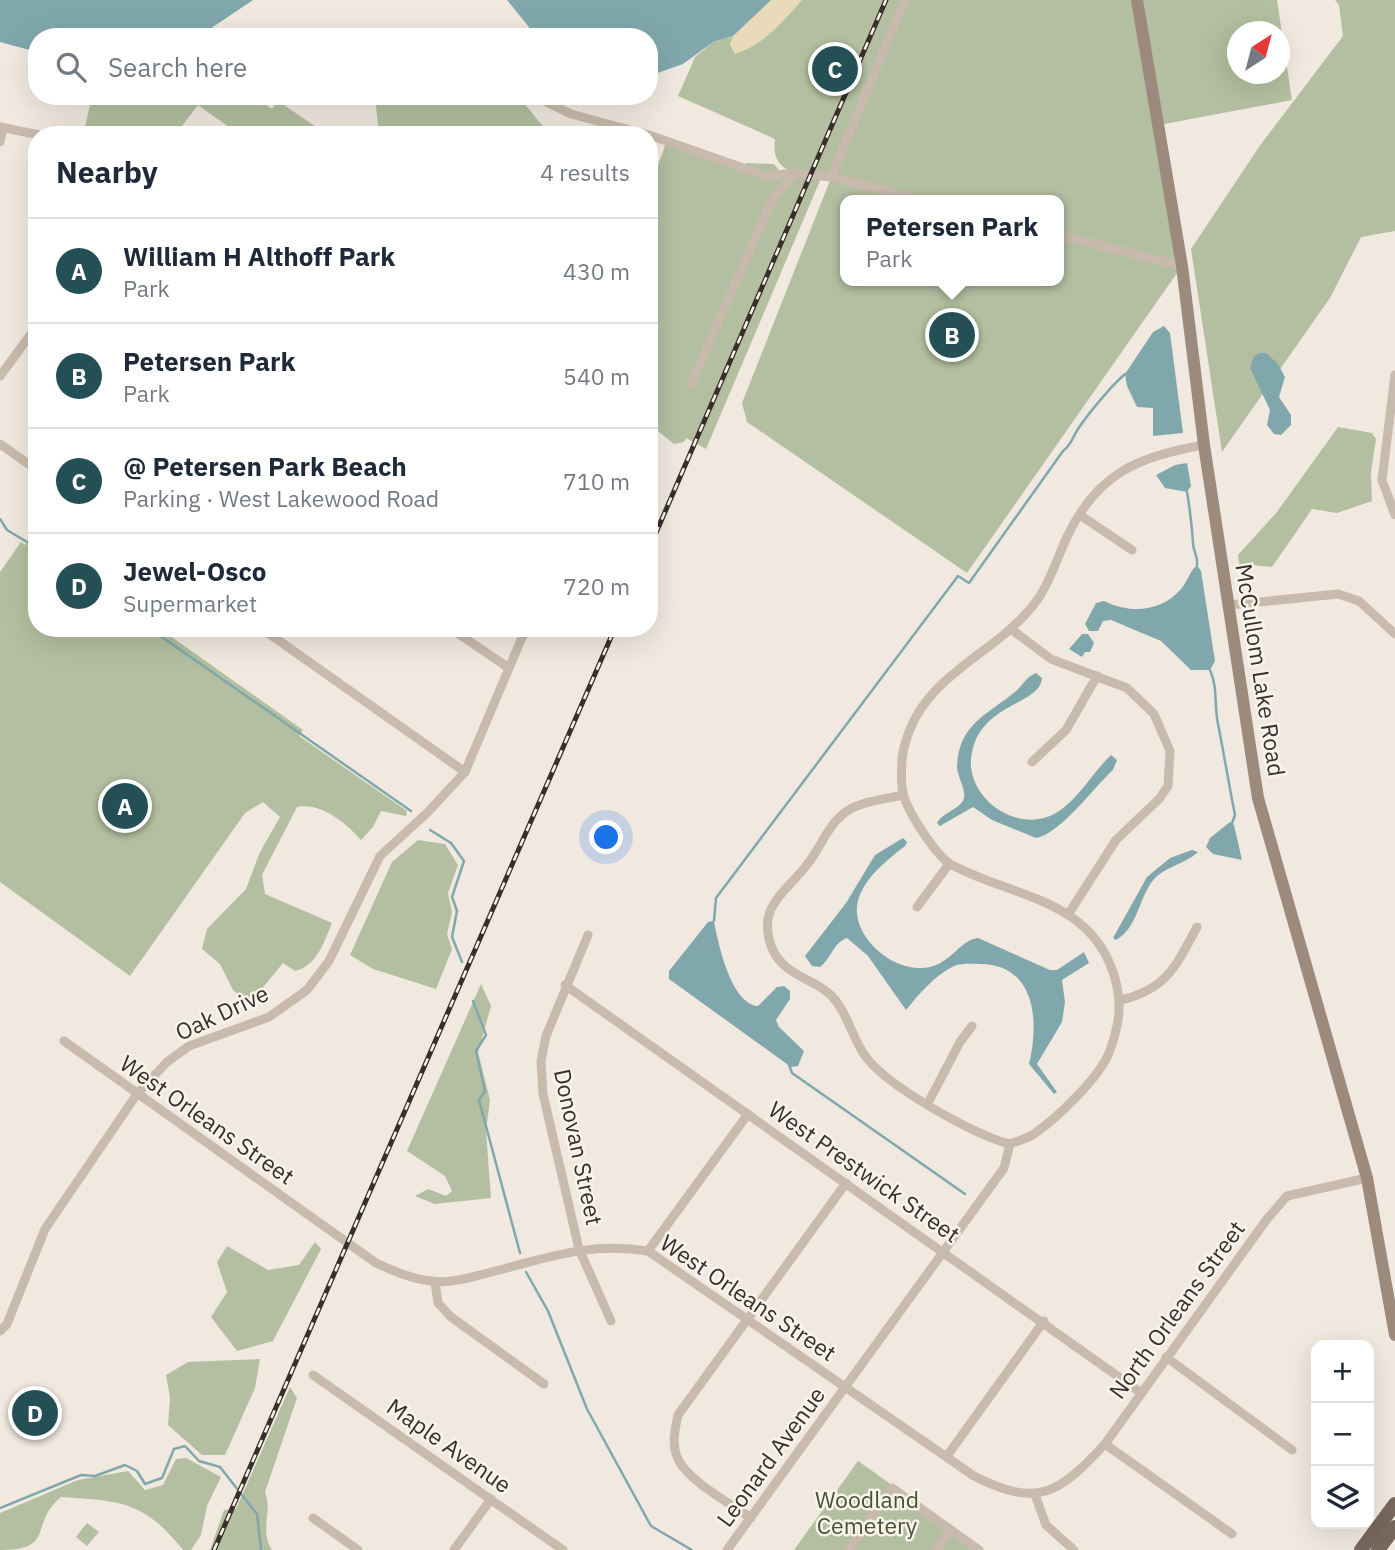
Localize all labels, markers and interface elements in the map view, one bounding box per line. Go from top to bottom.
north arrow [1227,21,1290,84]
search box [28,28,658,105]
pin: C [812,43,858,95]
icon: search [52,48,90,86]
text: Search here [108,50,247,84]
text: Nearby [56,152,158,191]
text: 4 results [540,157,630,187]
popup [840,195,1064,286]
text: Petersen Park [866,209,1038,243]
text: William H Althoff Park [123,239,395,273]
text: Park [866,243,912,273]
text: A [71,256,87,286]
text: 430 m [563,256,630,286]
text: Park [123,273,170,303]
pin: B [929,309,975,361]
text: Petersen Park [123,344,295,378]
text: B [71,361,87,391]
text: 540 m [563,361,630,391]
text: Park [123,378,170,408]
text: @ Petersen Park Beach [123,449,407,483]
text: C [72,466,86,496]
text: 710 m [563,466,630,496]
text: Parking · West Lakewood Road [123,483,439,513]
text: Jewel-Osco [123,554,266,588]
street label: McCullom Lake Road [1229,561,1293,778]
text: D [71,571,87,601]
text: 720 m [563,571,630,601]
text: Supermarket [123,588,257,618]
pin: A [102,780,148,832]
your location [589,820,623,854]
street label: Oak Drive [170,977,273,1047]
street label: West Orleans Street [115,1048,301,1191]
street label: Donovan Street [548,1066,610,1228]
street label: West Prestwick Street [763,1094,966,1248]
street label: North Orleans Street [1101,1214,1251,1404]
street label: West Orleans Street [655,1227,842,1367]
map controls [1311,1340,1374,1529]
button: + [1311,1340,1374,1403]
street label: Leonard Avenue [709,1380,831,1532]
pin: D [12,1387,58,1439]
street label: Maple Avenue [381,1391,518,1499]
button: − [1311,1403,1374,1466]
button: layers [1311,1466,1374,1529]
park label: Woodland Cemetery [815,1484,919,1540]

